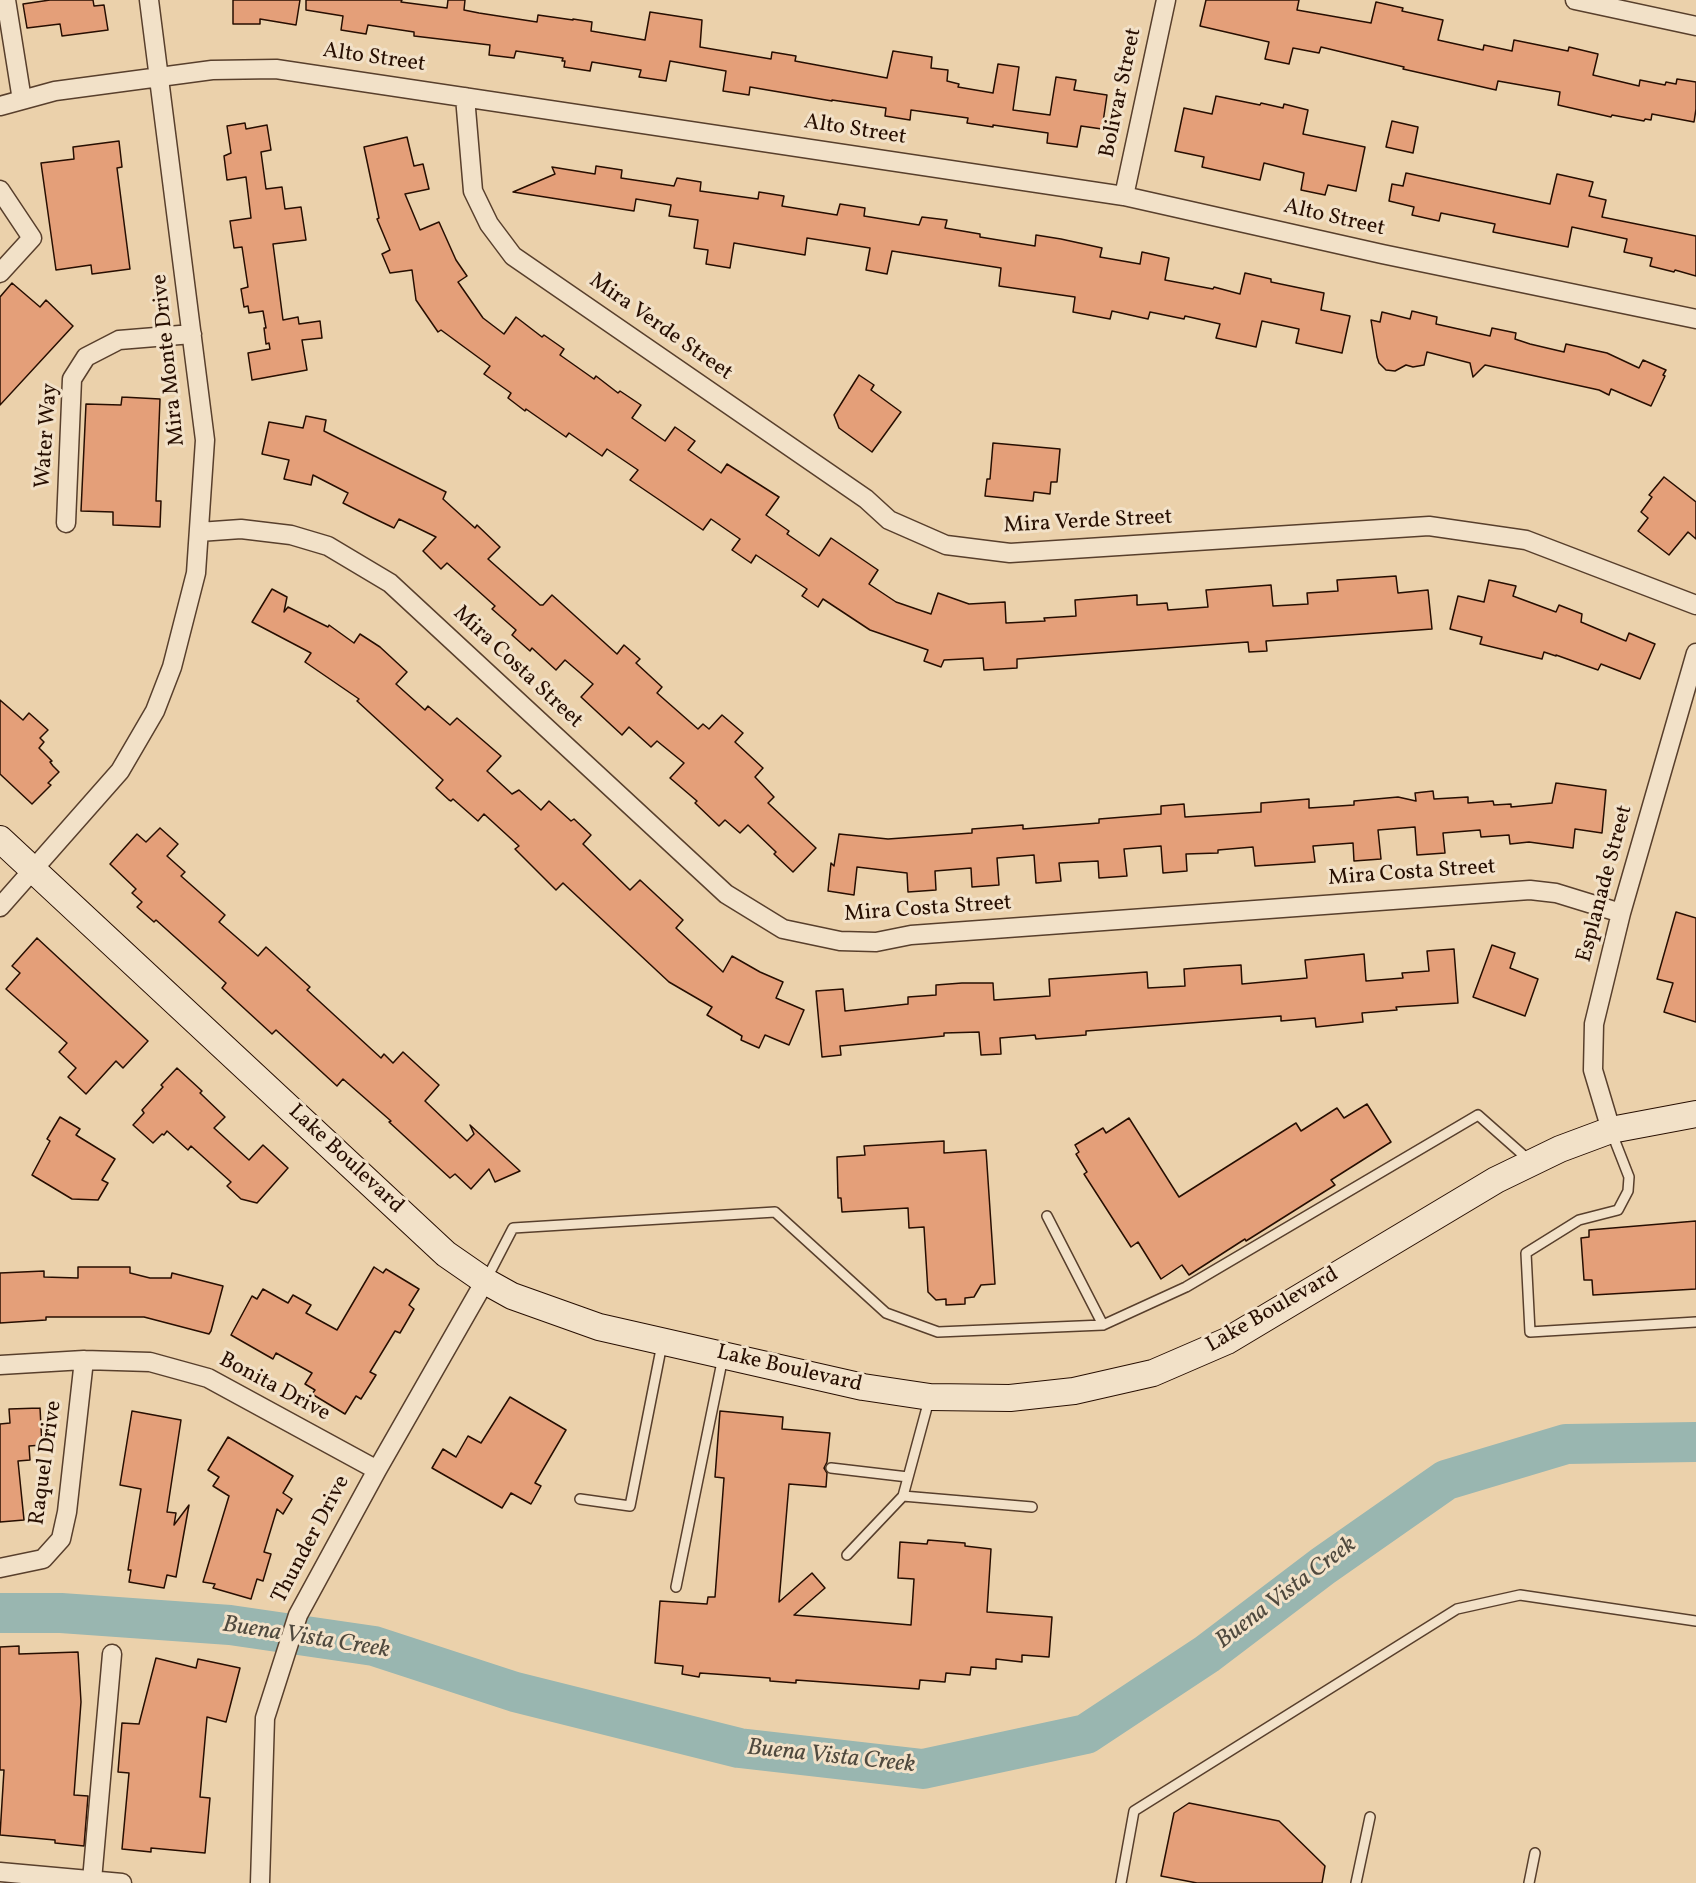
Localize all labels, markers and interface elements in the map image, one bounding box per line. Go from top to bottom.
street label: Bolivar Street [1095,26,1149,160]
street label: Alto Street [321,39,427,79]
street label: Alto Street [802,110,908,152]
street label: Alto Street [1281,195,1387,243]
street label: Mira Verde Street [583,269,737,387]
street label: Mira Monte Drive [148,273,192,447]
street label: Water Way [31,382,65,490]
street label: Mira Verde Street [1003,505,1173,541]
street label: Mira Costa Street [447,601,587,735]
street label: Esplanade Street [1572,803,1640,965]
street label: Mira Costa Street [1327,855,1497,893]
street label: Mira Costa Street [843,891,1013,929]
street label: Lake Boulevard [282,1100,408,1220]
street label: Lake Boulevard [1202,1262,1344,1360]
street label: Lake Boulevard [714,1340,864,1400]
street label: Bonita Drive [214,1348,334,1428]
street label: Raquel Drive [25,1399,69,1527]
street label: Thunder Drive [267,1471,357,1609]
water label: Buena Vista Creek [1211,1532,1363,1656]
water label: Buena Vista Creek [220,1612,392,1666]
water label: Buena Vista Creek [745,1735,917,1781]

